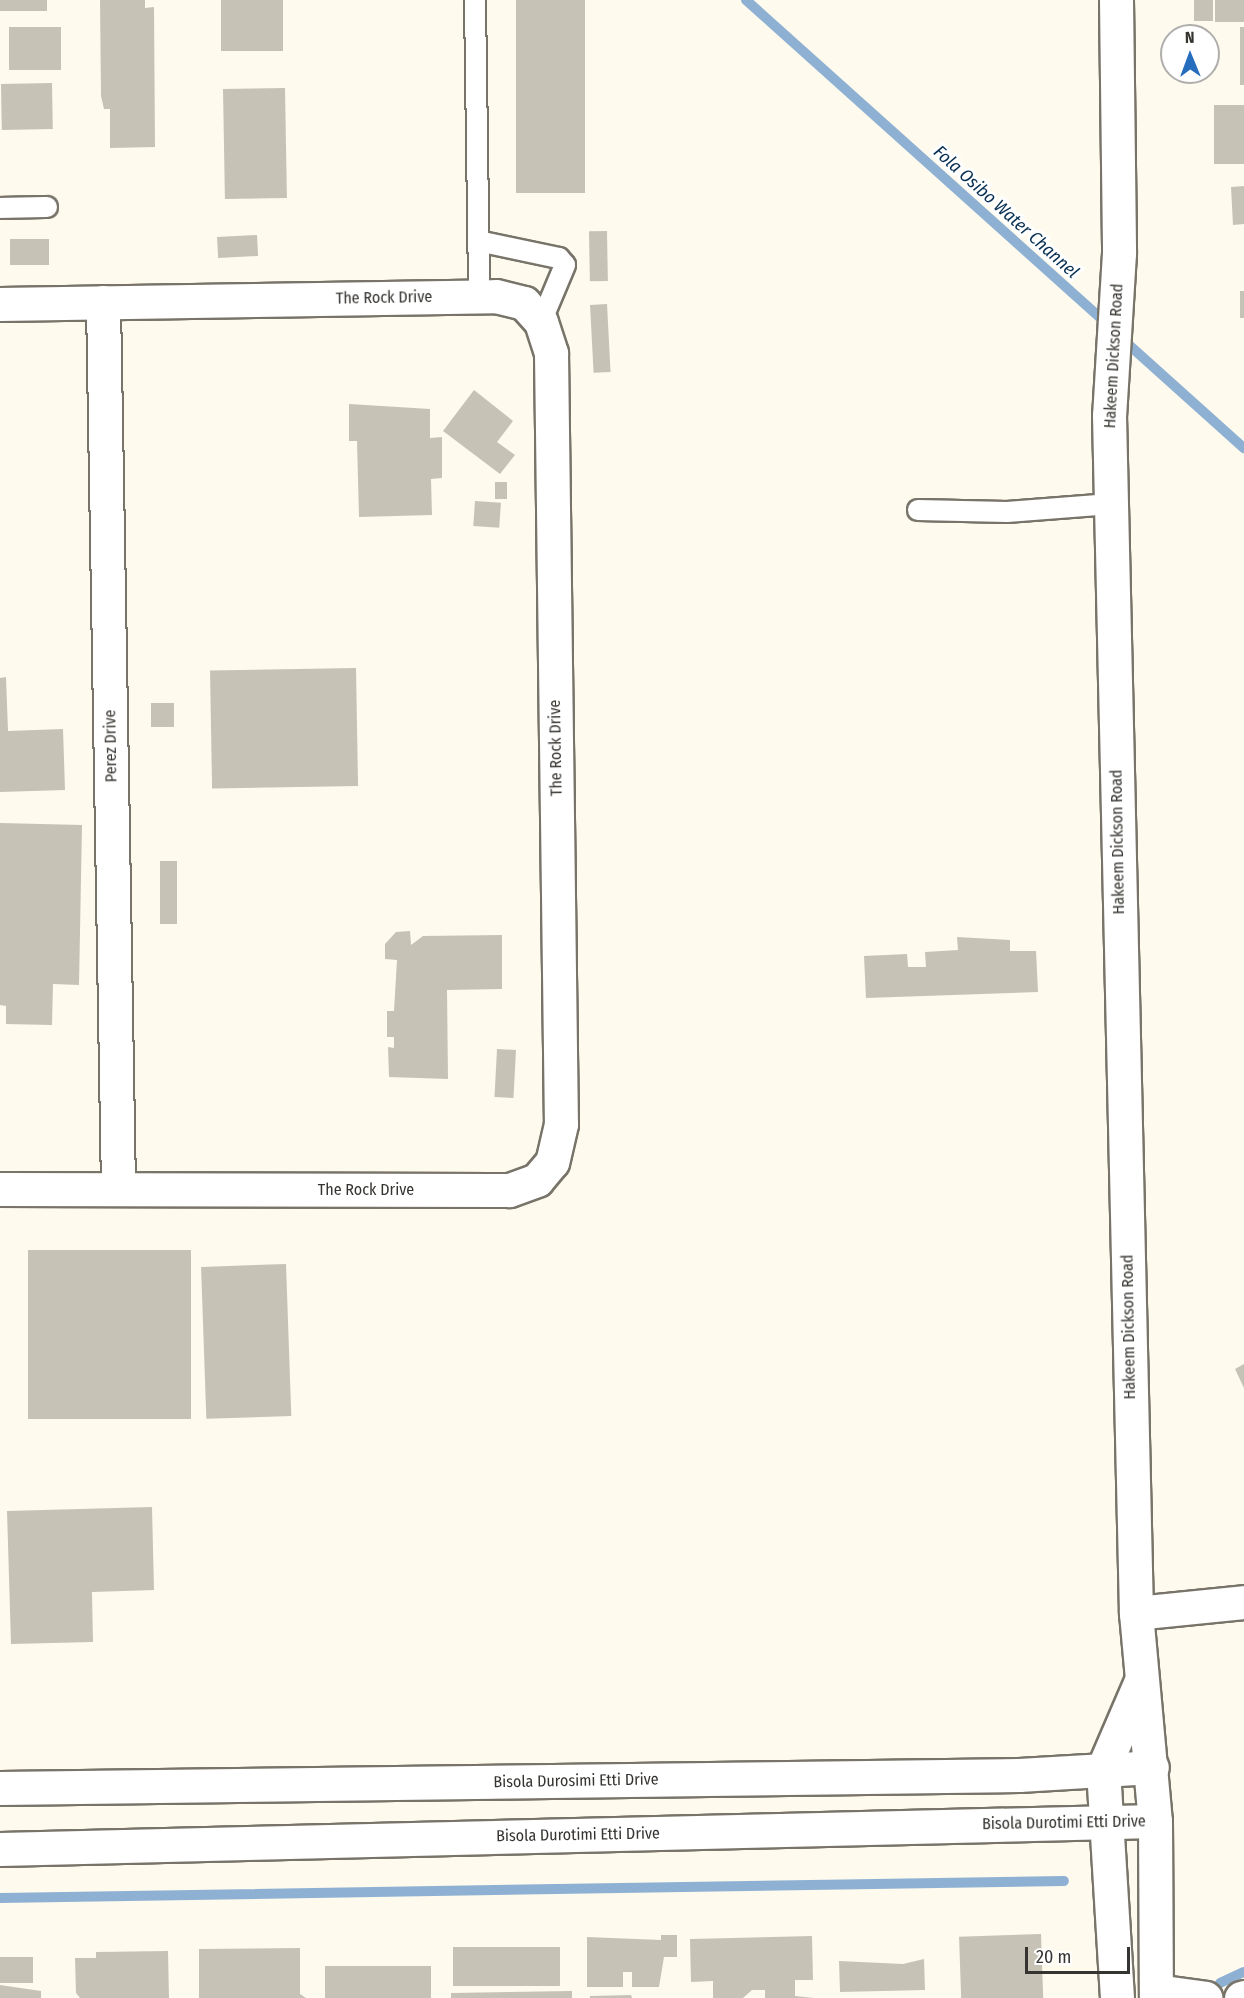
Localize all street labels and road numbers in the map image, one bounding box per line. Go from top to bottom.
street label: Hakeem Dickson Road [1101,283,1127,429]
street label: The Rock Drive [336,288,432,308]
street label: The Rock Drive [546,700,566,796]
street label: Perez Drive [101,710,121,782]
street label: Hakeem Dickson Road [1107,769,1129,915]
street label: The Rock Drive [318,1180,414,1200]
street label: Hakeem Dickson Road [1118,1254,1140,1400]
street label: Bisola Durosimi Etti Drive [493,1770,659,1792]
street label: Bisola Durotimi Etti Drive [982,1812,1146,1834]
street label: Bisola Durotimi Etti Drive [496,1824,660,1846]

